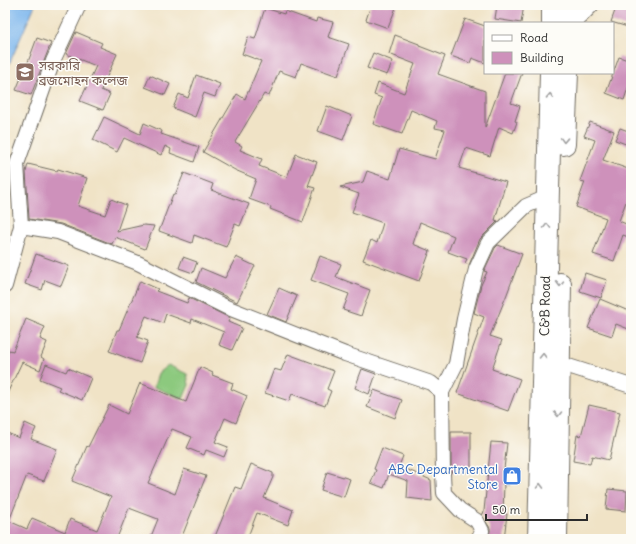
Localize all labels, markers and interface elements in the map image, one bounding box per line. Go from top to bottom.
legend [484,22,614,74]
text: Road [520,30,548,45]
text: Building [520,50,564,65]
place label: সরকারি ব্রজমোহন কলেজ [38,57,128,89]
school or university icon: সরকারি ব্রজমোহন কলেজ [14,61,36,83]
one-way arrow [546,93,555,99]
one-way arrow [560,137,568,143]
one-way arrow [542,223,551,229]
street label: C&B Road [536,275,554,336]
one-way arrow [556,281,564,287]
one-way arrow [539,353,547,359]
one-way arrow [554,411,562,417]
place label: ABC Departmental Store [388,461,498,493]
shop icon: ABC Departmental Store [501,465,523,487]
one-way arrow [536,483,544,489]
scale bar [486,496,587,522]
text: 50 m [492,502,521,517]

